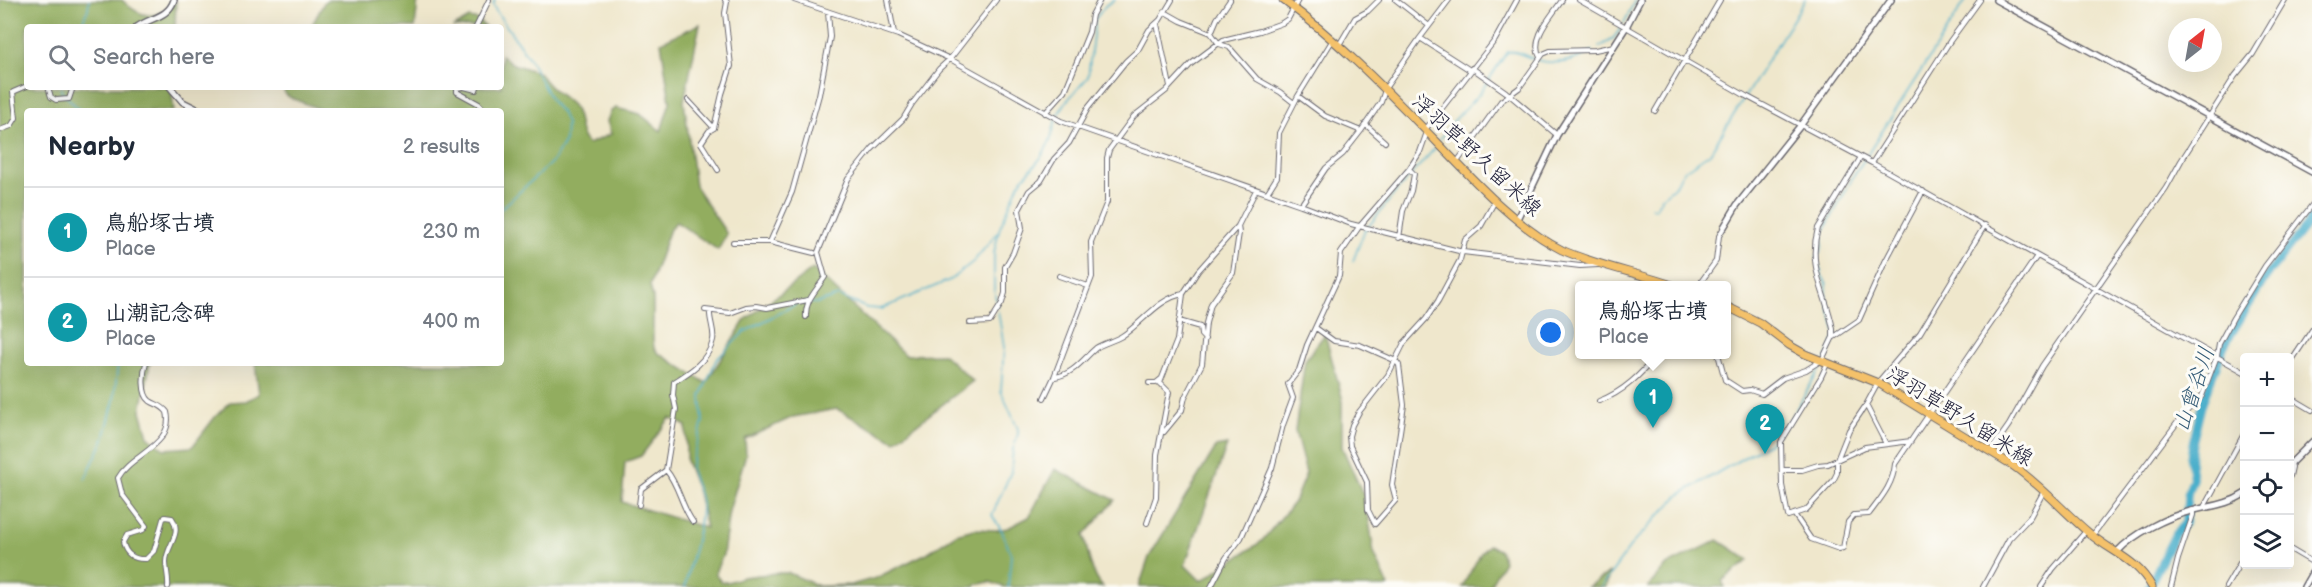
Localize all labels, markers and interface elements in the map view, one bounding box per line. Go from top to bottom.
north arrow [2168,18,2222,72]
search box [24,24,504,90]
icon: search [45,41,78,74]
text: Search here [93,44,215,71]
street label: 浮羽草野久留米線 [1407,89,1547,222]
text: Nearby [48,132,135,163]
text: 2 results [403,135,480,159]
text: 鳥船塚古墳 [105,210,215,237]
text: 1 [63,220,72,244]
text: 230 m [423,220,480,244]
text: Place [105,237,156,261]
popup [1575,281,1731,359]
text: 鳥船塚古墳 [1598,298,1708,325]
text: 山潮記念碑 [105,300,215,327]
text: 2 [62,310,73,334]
text: 400 m [422,310,480,334]
your location [1536,318,1565,347]
text: Place [1598,325,1649,349]
text: Place [105,327,156,351]
water label: 山曾谷川 [2168,343,2221,435]
map controls [2240,353,2294,569]
button: + [2240,353,2294,407]
street label: 浮羽草野久留米線 [1882,361,2038,472]
pin: 1 [1634,378,1672,428]
pin: 2 [1746,404,1784,454]
button: − [2240,407,2294,461]
button: locate [2240,461,2294,515]
button: layers [2240,515,2294,569]

